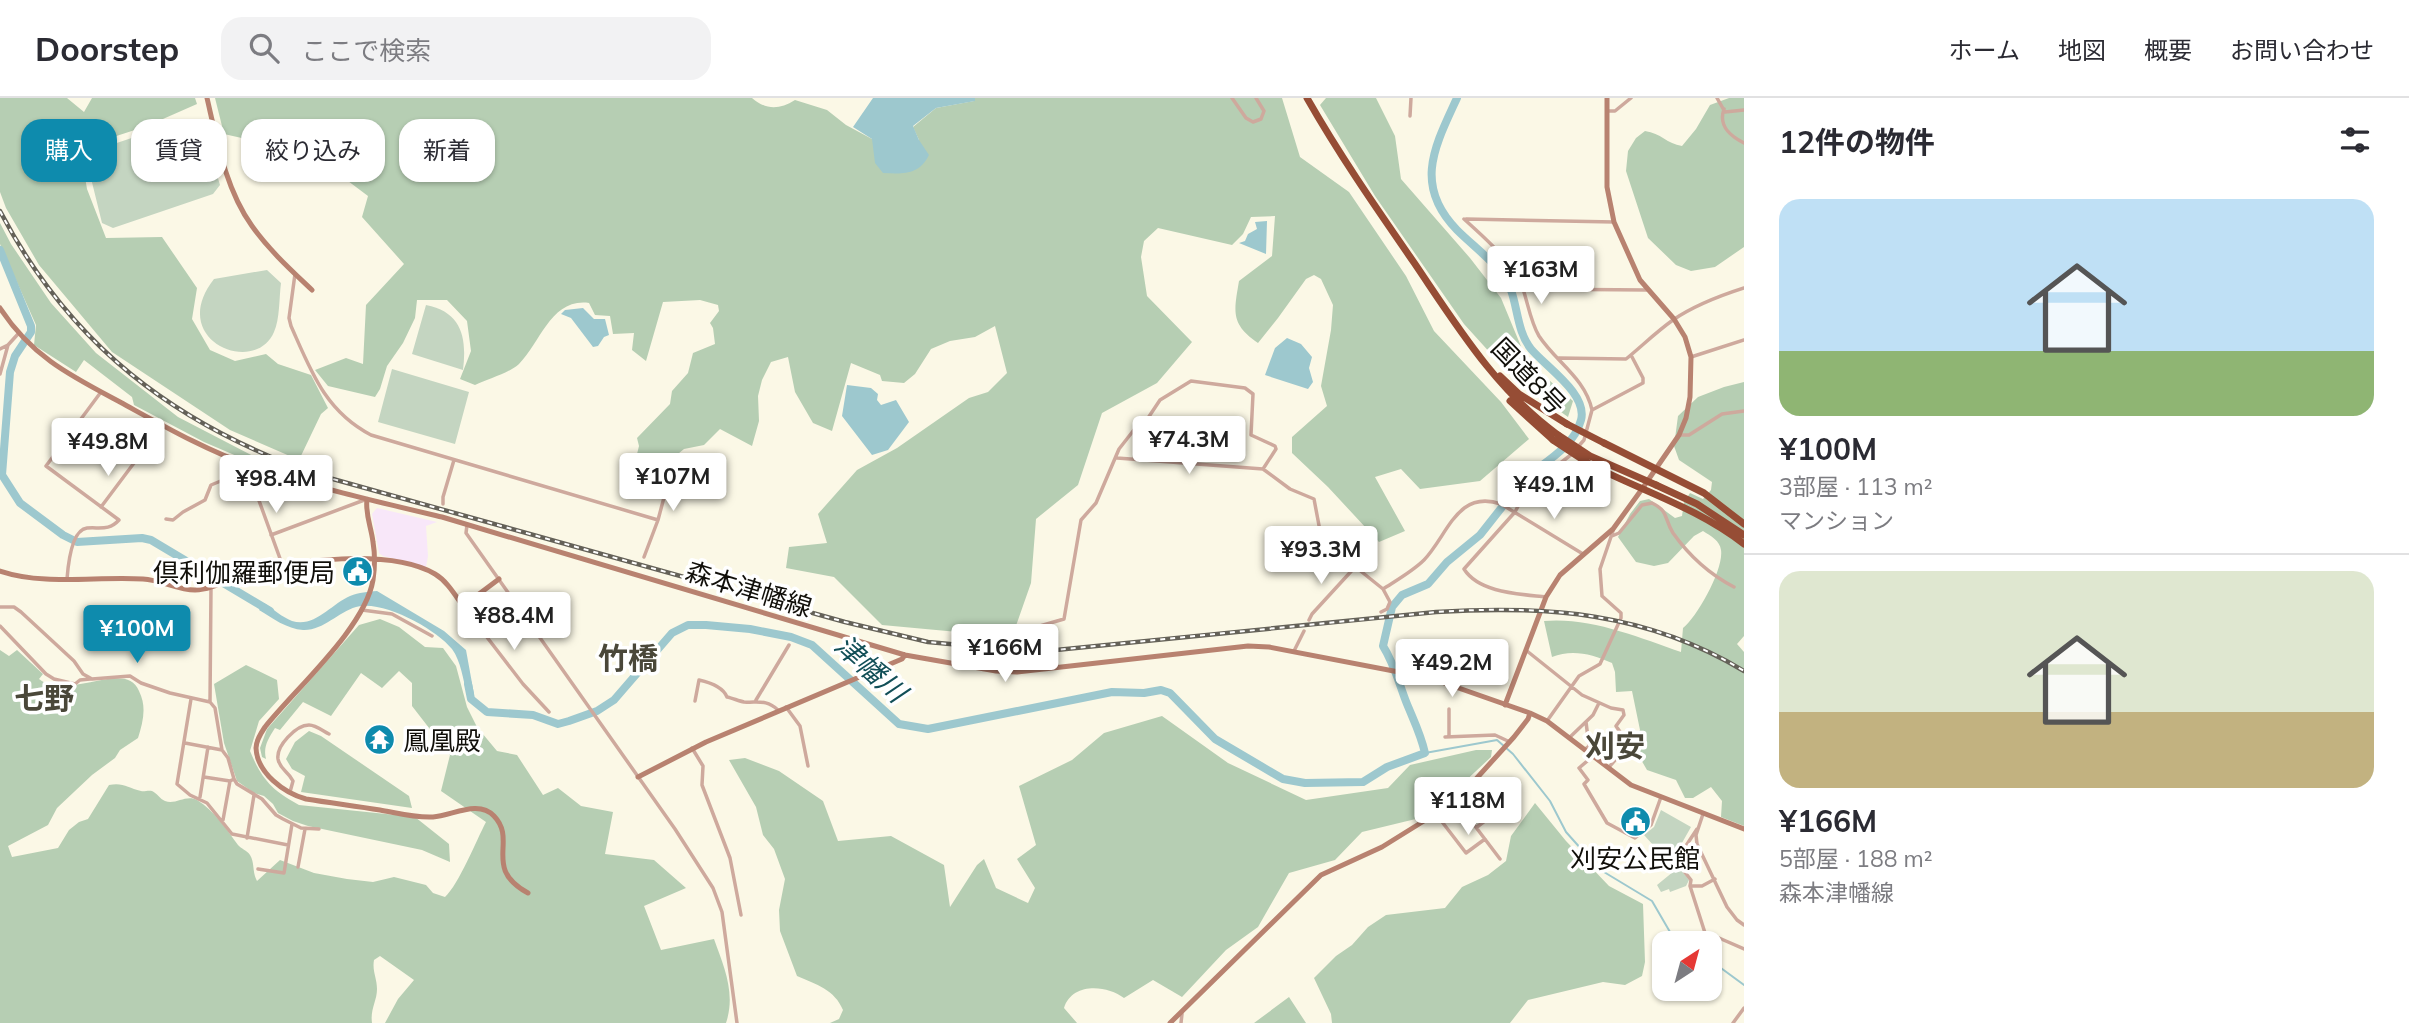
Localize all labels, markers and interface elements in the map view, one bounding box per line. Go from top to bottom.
search box [221,17,711,80]
text: Doorstep [35,28,179,69]
icon: search [245,29,283,67]
text: ここで検索 [301,34,431,67]
text: ホーム [1949,35,2020,65]
text: 地図 [2058,35,2106,65]
text: 概要 [2144,35,2192,65]
text: お問い合わせ [2230,35,2374,65]
chip: 購入 [21,119,117,182]
chip: 賃貸 [131,119,227,182]
chip: 絞り込み [241,119,385,182]
chip: 新着 [399,119,495,182]
icon: filters [2336,121,2374,159]
text: 12件の物件 [1779,123,1935,161]
icon: home [2014,245,2140,371]
pin: ¥163M [1492,246,1590,306]
text: ¥163M [1503,254,1579,283]
street label: 国道8号 [1485,331,1573,421]
pin: ¥74.3M [1132,416,1246,476]
pin: ¥49.8M [51,418,165,478]
text: ¥74.3M [1149,424,1229,453]
text: ¥49.8M [68,426,148,455]
text: ¥100M [1779,430,1877,468]
pin: ¥107M [624,454,722,513]
pin: ¥98.4M [219,456,333,515]
text: ¥107M [635,461,711,490]
pin: ¥49.1M [1497,462,1611,521]
text: ¥98.4M [236,463,316,492]
text: ¥49.1M [1514,469,1594,498]
text: 3部屋 · 113 m² [1779,472,1932,501]
text: マンション [1779,506,1894,535]
pin: ¥93.3M [1264,526,1378,586]
text: ¥93.3M [1281,534,1361,563]
street label: 森本津幡線 [682,554,816,624]
public building icon: 倶利伽羅郵便局 [341,555,375,589]
place label: 倶利伽羅郵便局 [153,556,335,589]
pin: ¥88.4M [457,592,571,652]
text: ¥88.4M [474,600,554,629]
pin: ¥100M [88,606,186,665]
text: ¥100M [99,613,175,642]
icon: home [2014,617,2140,743]
pin: ¥166M [956,624,1054,684]
water label: 津幡川 [828,627,916,711]
text: ¥166M [967,632,1043,661]
district label: 竹橋 [598,639,658,677]
pin: ¥49.2M [1395,640,1509,699]
text: ¥49.2M [1412,647,1492,676]
district label: 七野 [14,679,74,717]
temple icon: 鳳凰殿 [363,723,397,757]
place label: 鳳凰殿 [403,724,481,757]
district label: 刈安 [1585,727,1645,765]
pin: ¥118M [1419,778,1517,837]
text: ¥118M [1430,785,1506,814]
text: ¥166M [1779,802,1877,840]
public building icon: 刈安公民館 [1618,805,1652,839]
place label: 刈安公民館 [1570,842,1700,875]
text: 5部屋 · 188 m² [1779,844,1932,873]
text: 森本津幡線 [1779,878,1894,907]
north arrow [1652,931,1722,1001]
map controls [1652,931,1722,1001]

